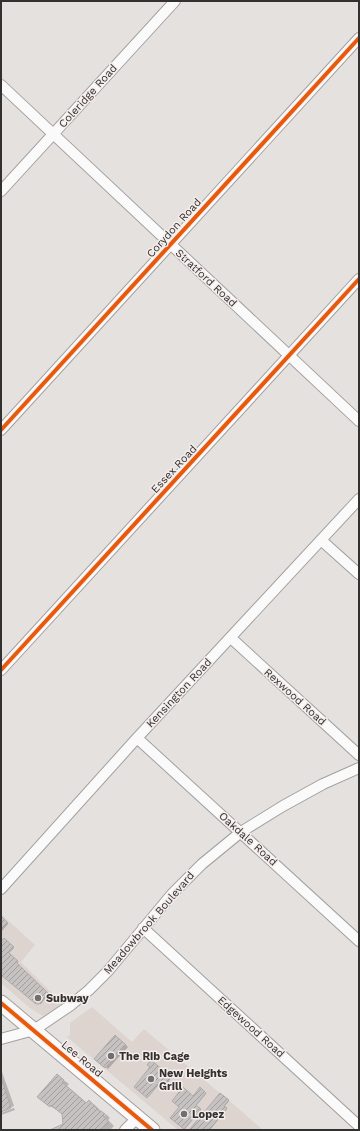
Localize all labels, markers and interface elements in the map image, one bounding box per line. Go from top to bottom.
street label: Coleridge Road [56,62,120,130]
street label: Corydon Road [144,196,204,260]
street label: Stratford Road [173,246,239,310]
street label: Essex Road [148,442,200,496]
street label: Kensington Road [144,656,214,730]
street label: Rexwood Road [261,666,329,728]
street label: Oakdale Road [216,809,280,869]
street label: Meadowbrook Boulevard [101,869,197,977]
place label: Subway [46,992,89,1005]
marker: Subway [33,993,43,1003]
street label: Edgewood Road [215,994,287,1060]
street label: Lee Road [59,1038,105,1080]
place label: The Rib Cage [119,1050,190,1063]
marker: The Rib Cage [106,1051,116,1061]
place label: New Heights Grill [159,1067,228,1093]
marker: New Heights Grill [146,1074,156,1084]
place label: Lopez [192,1108,224,1121]
marker: Lopez [179,1109,189,1119]

